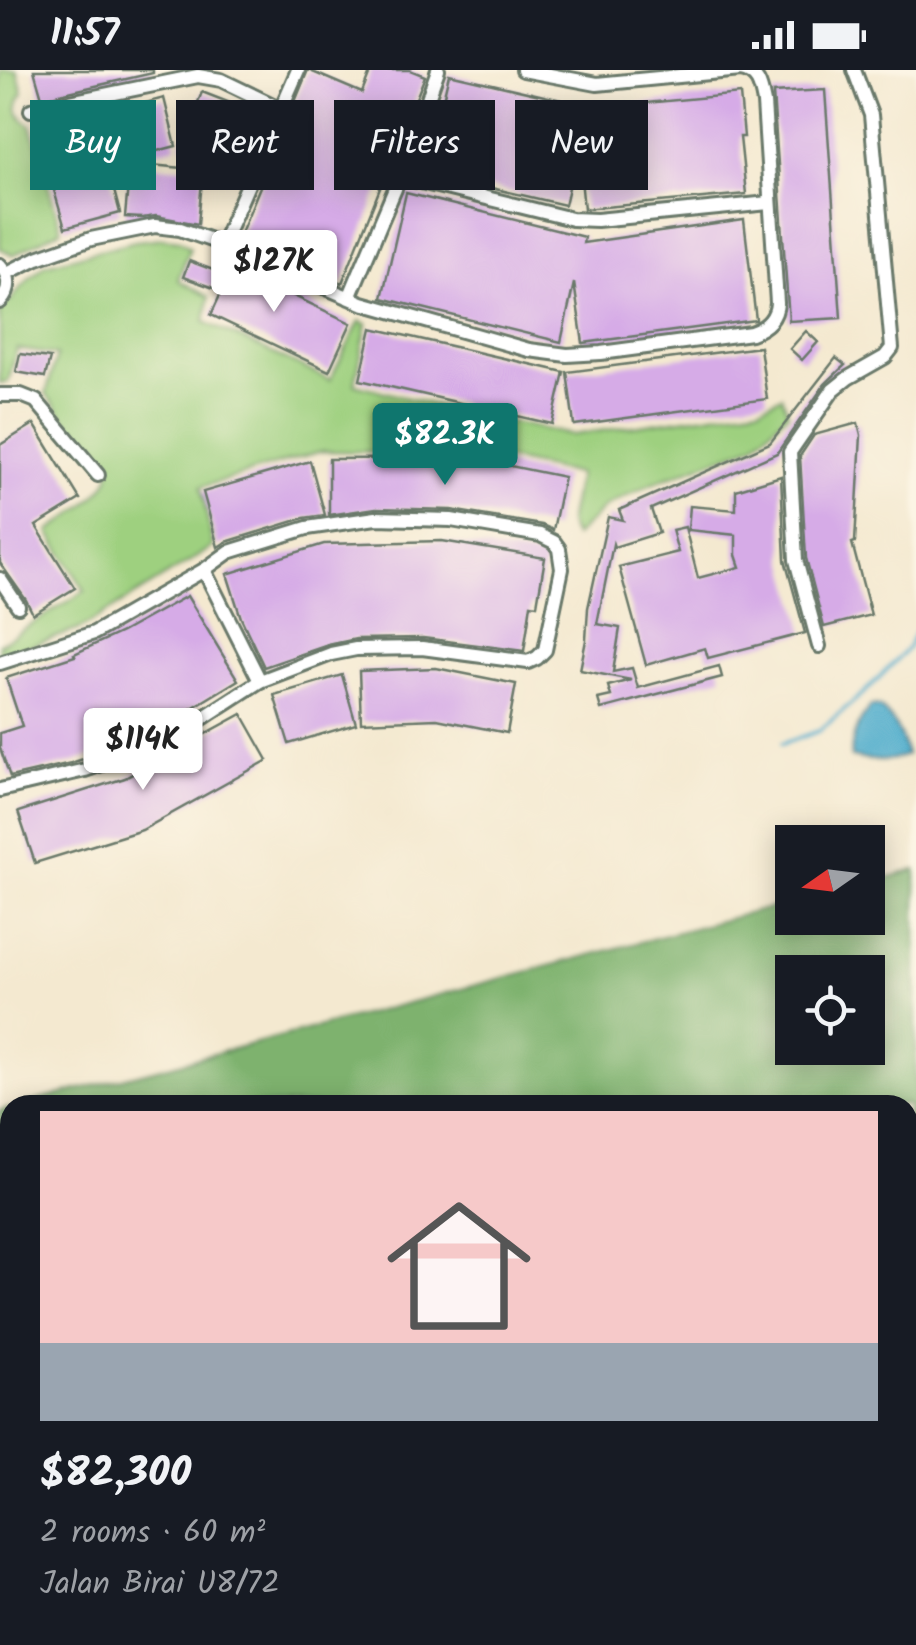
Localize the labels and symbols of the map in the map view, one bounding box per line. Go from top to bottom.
pin: $127K [204,230,344,315]
pin: $82.3K [364,403,526,488]
pin: $114K [73,708,213,793]
north arrow [775,825,885,935]

